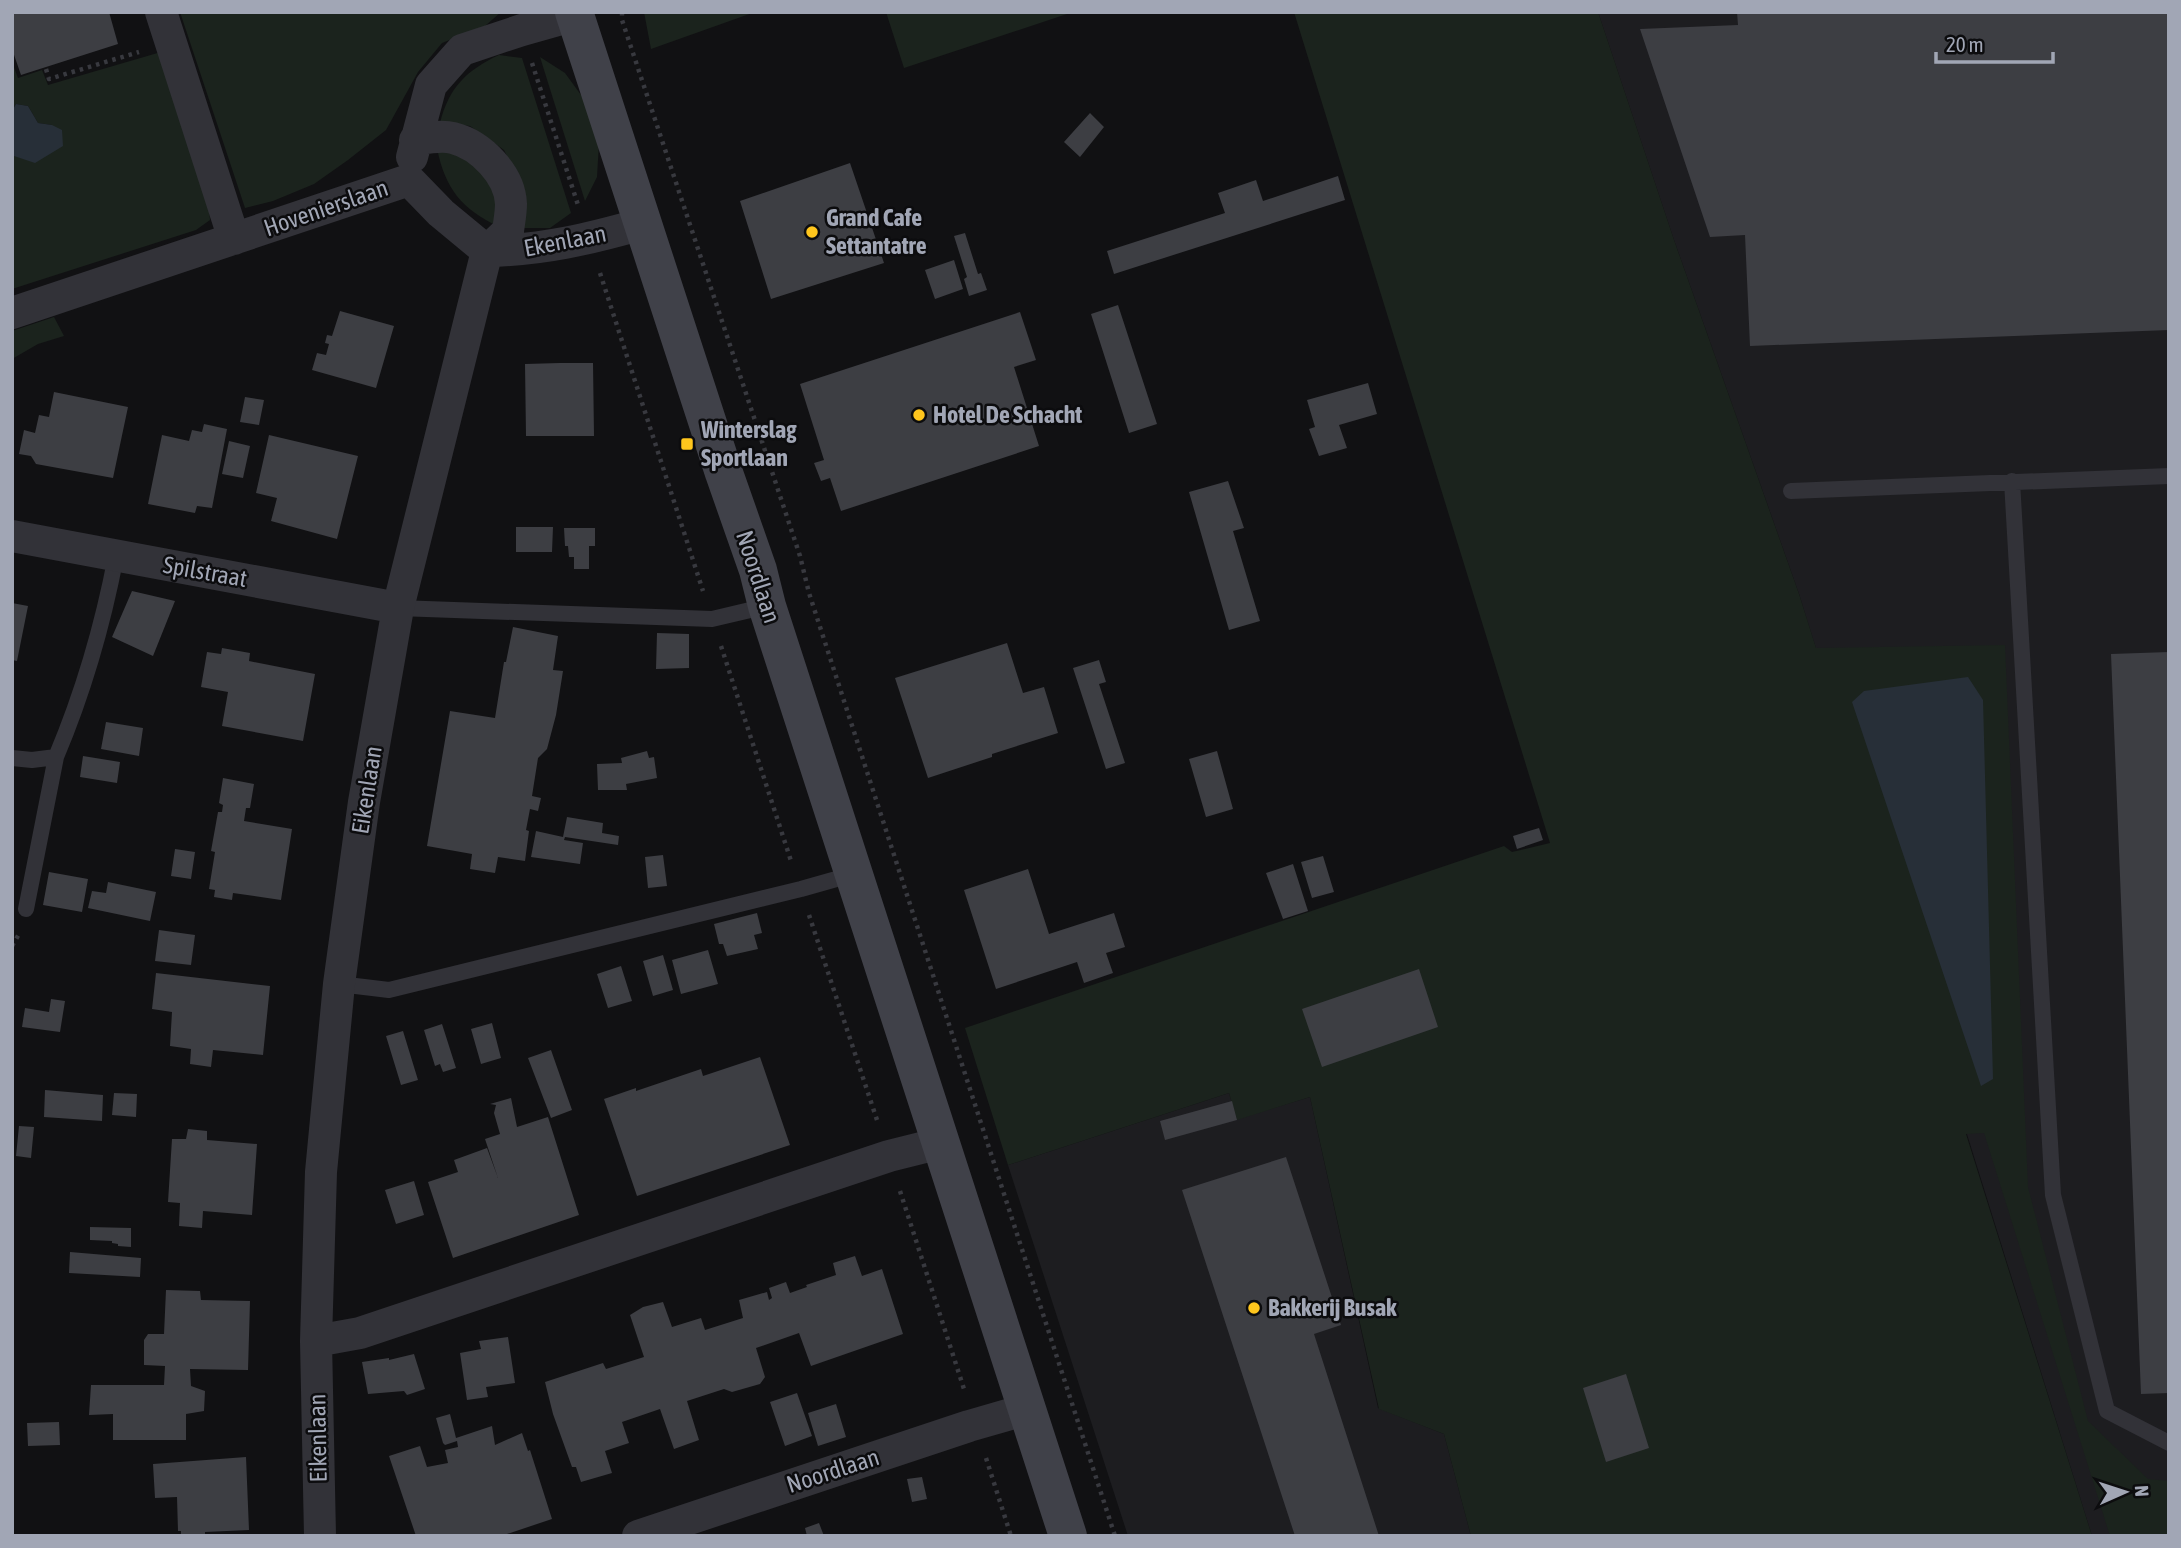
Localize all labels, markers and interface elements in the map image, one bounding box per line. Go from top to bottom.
scale bar [1936,21,2053,65]
text: 20 m [1946,32,1984,56]
street label: Hovenierslaan [260,174,391,241]
place label: Grand Cafe Settantatre [826,204,927,259]
street label: Ekenlaan [522,219,608,262]
marker: Grand Cafe Settantatre [804,224,820,240]
place label: Hotel De Schacht [933,401,1082,428]
marker: Hotel De Schacht [911,407,927,423]
place label: Winterslag Sportlaan [700,416,797,471]
marker: Winterslag Sportlaan [679,436,695,452]
street label: Noordlaan [731,527,786,626]
street label: Spilstraat [161,551,249,592]
street label: Eikenlaan [346,744,387,836]
place label: Bakkerij Busak [1268,1294,1397,1321]
marker: Bakkerij Busak [1246,1300,1262,1316]
street label: Eikenlaan [303,1393,332,1483]
street label: Noordlaan [783,1443,882,1498]
north arrow [2090,1457,2160,1527]
text: N [2131,1485,2153,1497]

